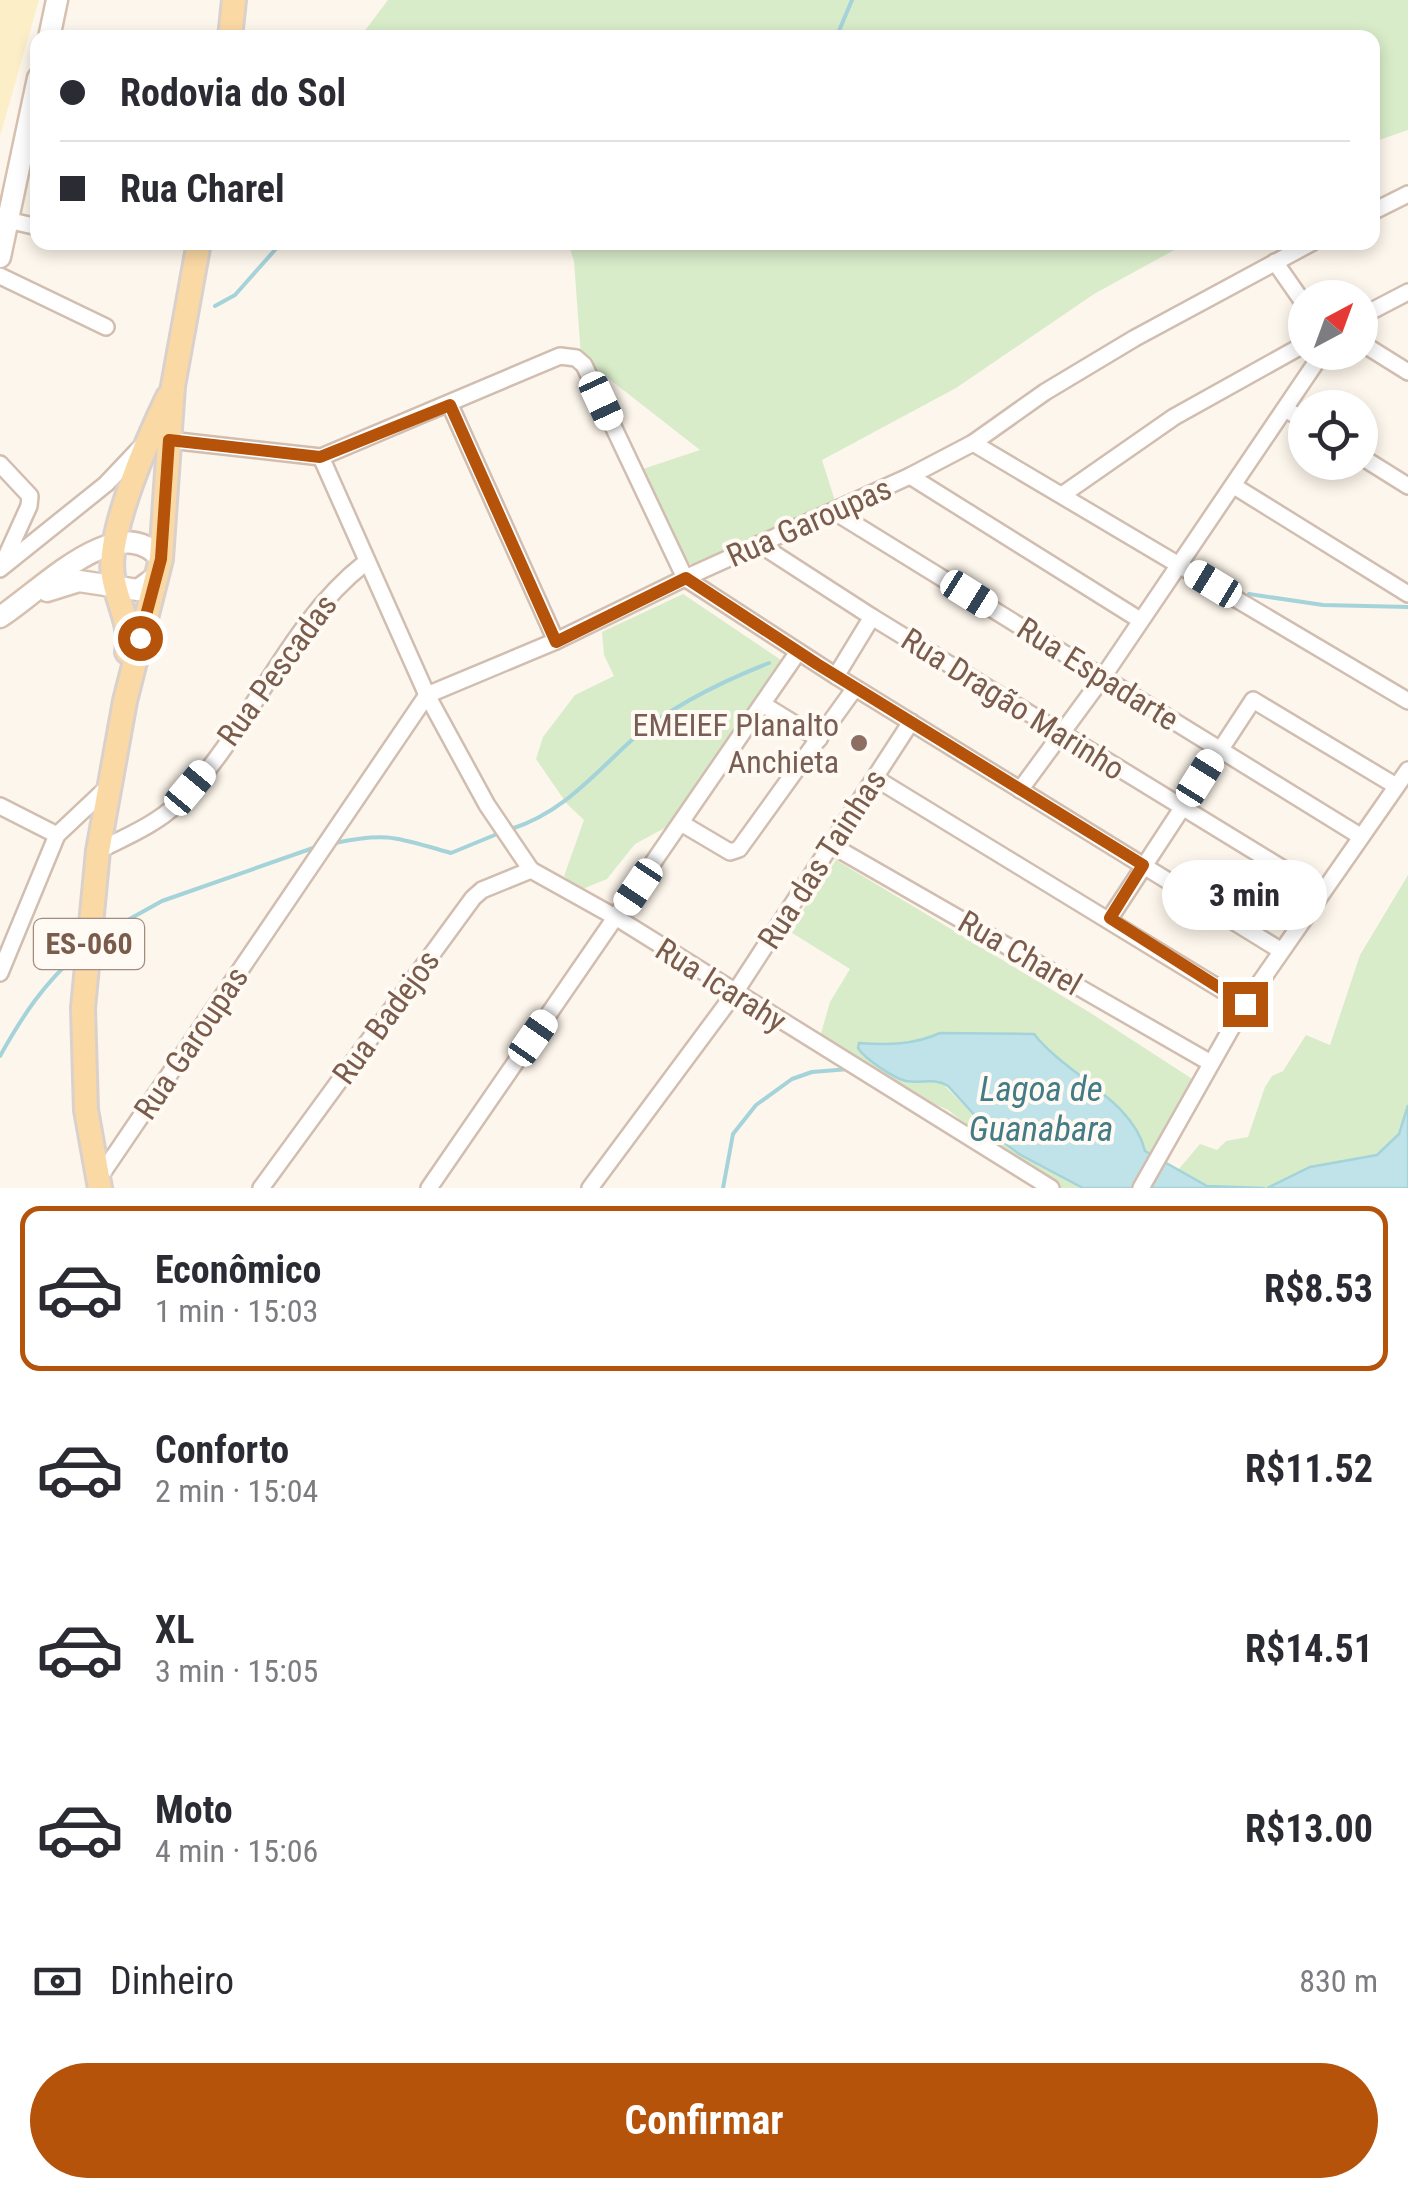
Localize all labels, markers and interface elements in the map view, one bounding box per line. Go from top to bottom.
text: Rodovia do Sol [120,71,346,115]
text: Rua Charel [120,167,285,211]
north arrow [1288,280,1378,370]
map controls [1288,280,1378,480]
car [575,367,627,435]
button: locate [1288,390,1378,480]
street label: Rua Garoupas [721,469,897,575]
car [1180,556,1246,612]
car [936,565,1002,623]
street label: Rua Pescadas [209,587,345,753]
street label: Rua Espadarte [1010,609,1186,739]
route start [118,616,163,661]
street label: Rua Dragão Marinho [894,620,1132,788]
place label: EMEIEF Planalto Anchieta [633,706,839,781]
marker: EMEIEF Planalto Anchieta [848,732,870,754]
car [1171,745,1229,811]
car [159,755,221,821]
street label: Rua das Tainhas [750,762,894,956]
car [609,854,667,920]
callout: 3 min [1162,859,1328,929]
text: 3 min [1209,876,1280,914]
street label: Rua Charel [952,903,1088,1003]
road number: ES-060 [34,919,144,969]
street label: Rua Icarahy [649,930,793,1040]
street label: Rua Badejos [325,942,447,1092]
street label: Rua Garoupas [126,959,256,1127]
route end [1223,982,1268,1027]
car [504,1005,562,1071]
water label: Lagoa de Guanabara [969,1069,1113,1150]
icon: car [35,1244,125,1334]
text: Econômico [155,1248,321,1292]
text: R$8.53 [1264,1267,1373,1311]
text: 1 min · 15:03 [155,1292,318,1330]
icon: car [35,1424,125,1514]
text: Conforto [155,1428,289,1472]
text: R$11.52 [1245,1447,1373,1491]
text: 2 min · 15:04 [155,1472,318,1510]
icon: car [35,1604,125,1694]
text: XL [155,1608,194,1652]
text: R$14.51 [1245,1627,1373,1671]
text: 3 min · 15:05 [155,1652,318,1690]
icon: car [35,1784,125,1874]
text: Moto [155,1788,233,1832]
text: R$13.00 [1245,1807,1373,1851]
text: 4 min · 15:06 [155,1832,318,1870]
icon: cash [30,1954,85,2009]
text: Dinheiro [110,1959,234,2003]
text: 830 m [1299,1962,1378,2000]
button: Confirmar [30,2063,1378,2178]

